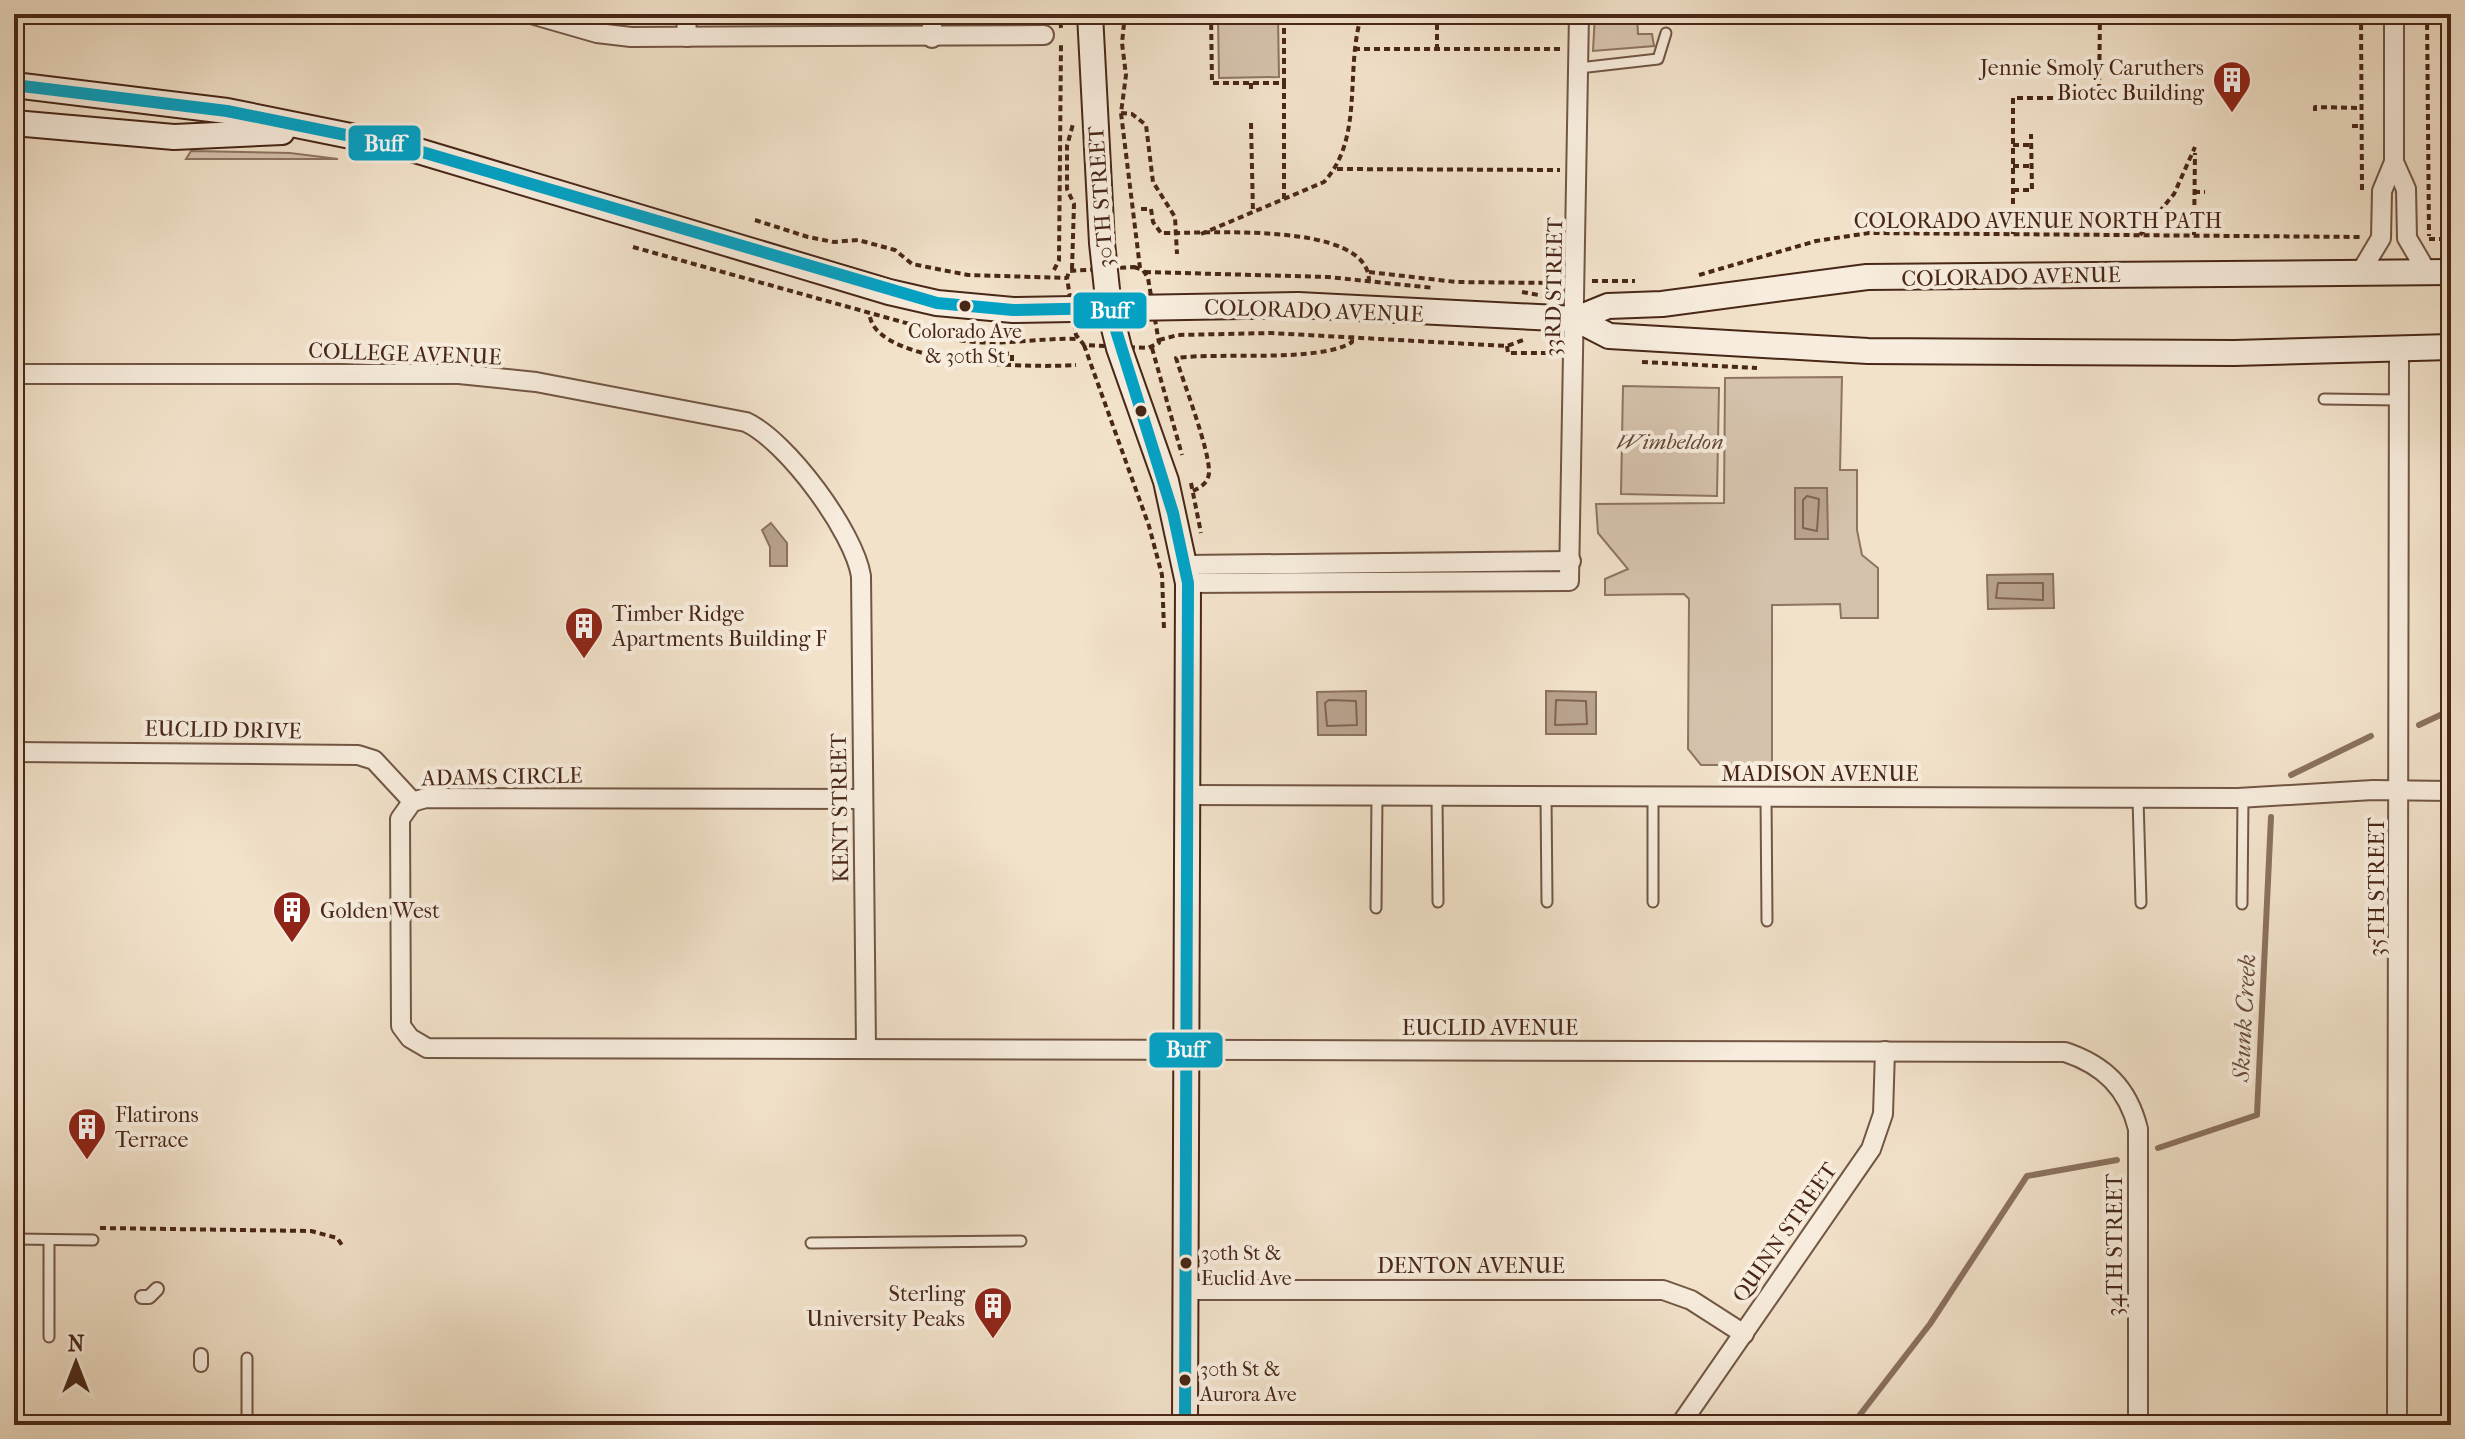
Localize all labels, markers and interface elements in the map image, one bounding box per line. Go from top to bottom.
place label: Jennie Smoly Caruthers Biotec Building [1978,55,2204,106]
building icon: Jennie Smoly Caruthers Biotec Building [2211,59,2253,114]
line badge: Buff [347,124,422,162]
street label: 30TH STREET [1083,124,1119,269]
text: Buff [364,131,409,157]
street label: COLORADO AVENUE NORTH PATH [1854,208,2222,234]
street label: 33RD STREET [1540,216,1568,357]
street label: COLORADO AVENUE [1901,262,2121,292]
line badge: Buff [1072,291,1148,330]
street label: COLORADO AVENUE [1204,294,1424,328]
marker: Colorado Ave & 30th St [957,298,973,314]
text: Buff [1090,298,1135,324]
place label: Colorado Ave & 30th St [908,320,1022,368]
street label: COLLEGE AVENUE [308,338,502,370]
unlabelled marker [1133,403,1149,419]
park label: Wimbeldon [1617,429,1723,455]
place label: Timber Ridge Apartments Building F [611,601,827,652]
building icon: Timber Ridge Apartments Building F [563,605,605,660]
street label: EUCLID DRIVE [144,716,302,744]
street label: KENT STREET [826,732,854,883]
street label: MADISON AVENUE [1721,761,1919,787]
street label: ADAMS CIRCLE [420,763,583,791]
street label: 35TH STREET [2364,816,2390,957]
building icon: Golden West [271,889,313,944]
place label: Golden West [320,898,440,924]
water label: Skunk Creek [2227,953,2261,1084]
street label: EUCLID AVENUE [1402,1015,1578,1041]
line badge: Buff [1148,1031,1224,1069]
text: Buff [1166,1037,1211,1063]
place label: Flatirons Terrace [115,1102,199,1153]
building icon: Flatirons Terrace [66,1106,108,1161]
street label: QUINN STREET [1727,1157,1843,1307]
street label: 34TH STREET [2102,1172,2128,1316]
place label: 30th St & Euclid Ave [1201,1242,1292,1290]
street label: DENTON AVENUE [1377,1253,1565,1279]
marker: 30th St & Euclid Ave [1178,1255,1194,1271]
place label: Sterling University Peaks [806,1281,965,1332]
building icon: Sterling University Peaks [972,1285,1014,1340]
north arrow [36,1323,116,1403]
text: N [68,1331,85,1357]
place label: 30th St & Aurora Ave [1199,1358,1297,1406]
marker: 30th St & Aurora Ave [1177,1372,1193,1388]

